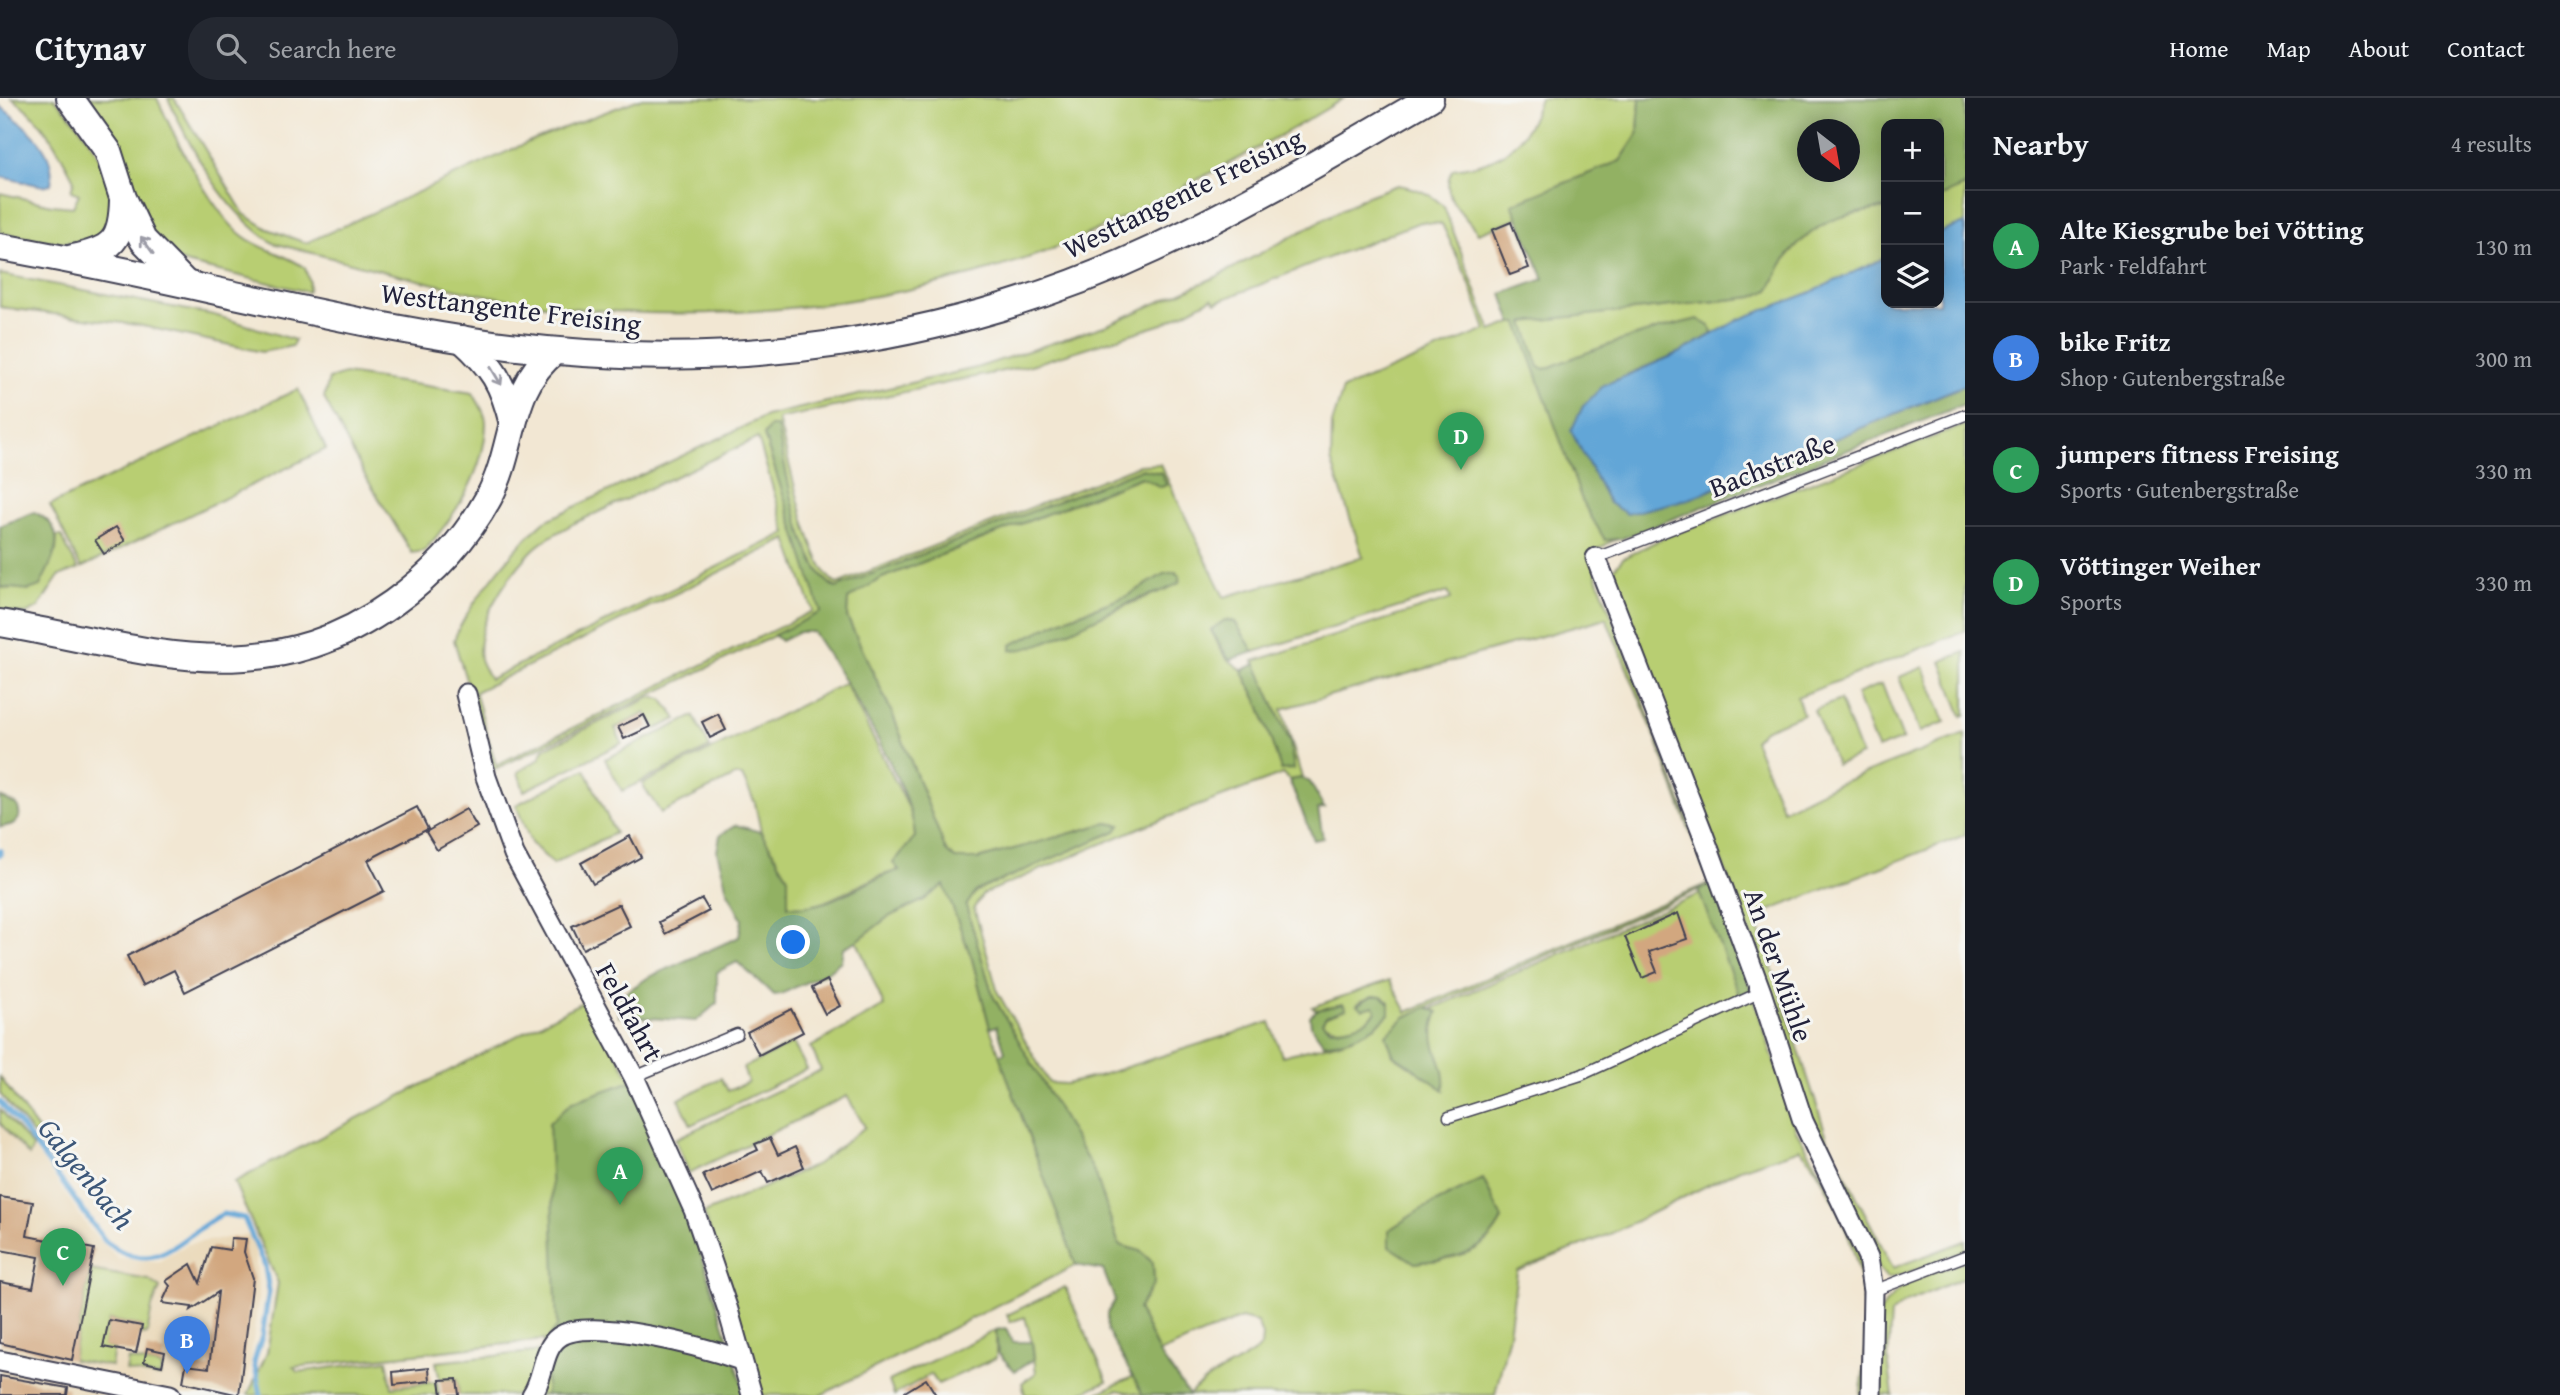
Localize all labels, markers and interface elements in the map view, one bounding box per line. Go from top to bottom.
search box [188,17,678,80]
text: Citynav [35,24,146,72]
icon: search [212,29,250,67]
text: Search here [268,29,396,68]
text: Home [2170,31,2229,66]
text: Map [2267,31,2311,66]
text: About [2349,31,2409,66]
text: Contact [2447,31,2525,66]
street label: Westtangente Freising [1056,117,1310,268]
north arrow [1797,119,1860,182]
map controls [1881,119,1944,308]
button: + [1881,119,1944,182]
text: Nearby [1993,122,2089,166]
text: 4 results [2451,127,2532,160]
button: − [1881,182,1944,245]
text: Alte Kiesgrube bei Vötting [2060,210,2364,249]
text: A [2009,230,2023,263]
text: 130 m [2475,230,2532,263]
one-way arrow [140,236,155,254]
button: layers [1881,245,1944,308]
text: Park · Feldfahrt [2060,249,2207,282]
street label: Westtangente Freising [379,271,644,344]
text: bike Fritz [2060,322,2171,361]
text: B [2009,342,2023,375]
text: 300 m [2475,342,2532,375]
text: Shop · Gutenbergstraße [2060,361,2285,394]
one-way arrow [489,366,503,386]
pin: D [1438,412,1484,470]
street label: Bachstraße [1703,422,1841,507]
text: jumpers fitness Freising [2060,434,2339,473]
text: C [2009,454,2023,487]
text: 330 m [2475,454,2532,487]
text: Sports · Gutenbergstraße [2060,473,2299,506]
text: Vöttinger Weiher [2060,546,2260,585]
text: D [2009,566,2023,599]
text: 330 m [2475,566,2532,599]
text: Sports [2060,585,2122,618]
street label: An der Mühle [1734,883,1825,1047]
your location [776,925,810,959]
street label: Feldfahrt [586,955,675,1069]
water label: Galgenbach [28,1108,146,1239]
pin: A [597,1147,643,1205]
pin: C [40,1228,86,1286]
pin: B [164,1316,210,1374]

